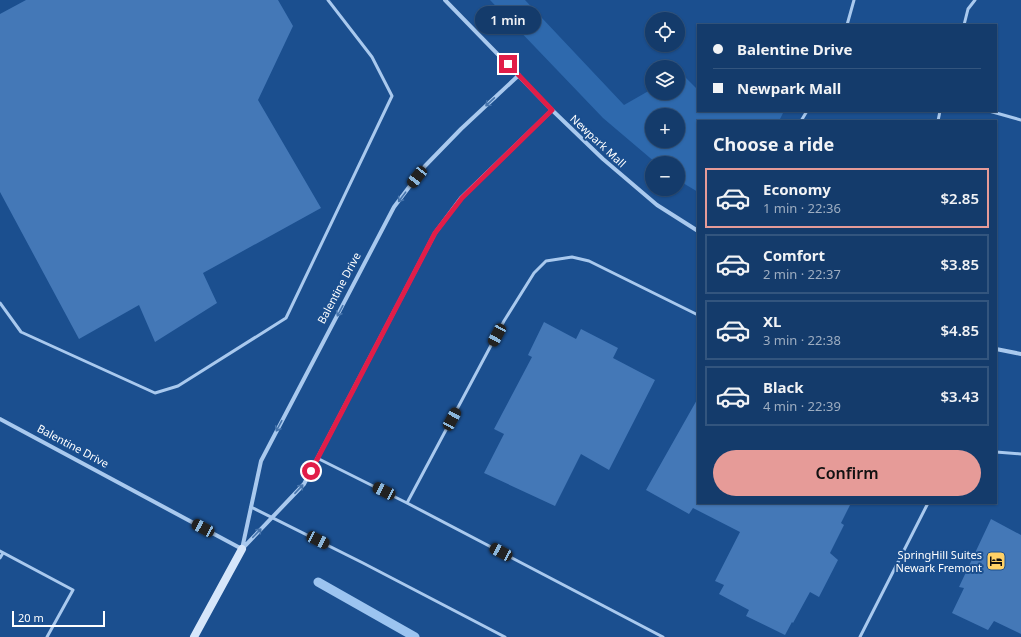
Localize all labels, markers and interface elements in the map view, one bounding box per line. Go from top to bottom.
callout: 1 min [475,6,541,34]
text: 1 min [490,11,526,29]
map controls [645,12,685,196]
button: locate [645,12,685,52]
text: Balentine Drive [737,39,852,59]
route end [499,55,517,73]
button: layers [645,60,685,100]
text: Newpark Mall [737,78,841,98]
one-way arrow [485,97,495,107]
button: + [645,108,685,148]
street label: Newpark Mall [567,111,629,170]
text: Choose a ride [713,132,834,156]
button: − [645,156,685,196]
car [405,164,429,190]
text: Economy [763,179,831,199]
icon: car [715,180,751,216]
text: $2.85 [941,188,979,208]
one-way arrow [398,191,406,202]
text: 1 min · 22:36 [763,199,841,217]
text: Comfort [763,245,825,265]
icon: car [715,246,751,282]
street label: Balentine Drive [313,249,364,326]
text: $3.85 [941,254,979,274]
text: 2 min · 22:37 [763,265,841,283]
one-way arrow [335,305,343,317]
text: XL [763,311,781,331]
icon: car [715,312,751,348]
text: $4.85 [941,320,979,340]
car [486,322,508,348]
text: 3 min · 22:38 [763,331,841,349]
text: Black [763,377,803,397]
icon: car [715,378,751,414]
text: $3.43 [941,386,979,406]
text: 4 min · 22:39 [763,397,841,415]
car [441,406,463,432]
street label: Balentine Drive [35,420,112,471]
one-way arrow [275,420,282,432]
button: Confirm [713,450,981,496]
route start [302,462,320,480]
car [371,480,397,502]
one-way arrow [295,484,304,494]
car [190,517,216,539]
one-way arrow [253,528,262,538]
car [305,529,331,551]
car [488,541,514,563]
place label: SpringHill Suites Newark Fremont [896,547,982,575]
hotel icon: SpringHill Suites Newark Fremont [985,550,1007,572]
scale bar [12,609,105,628]
text: 20 m [18,610,44,625]

